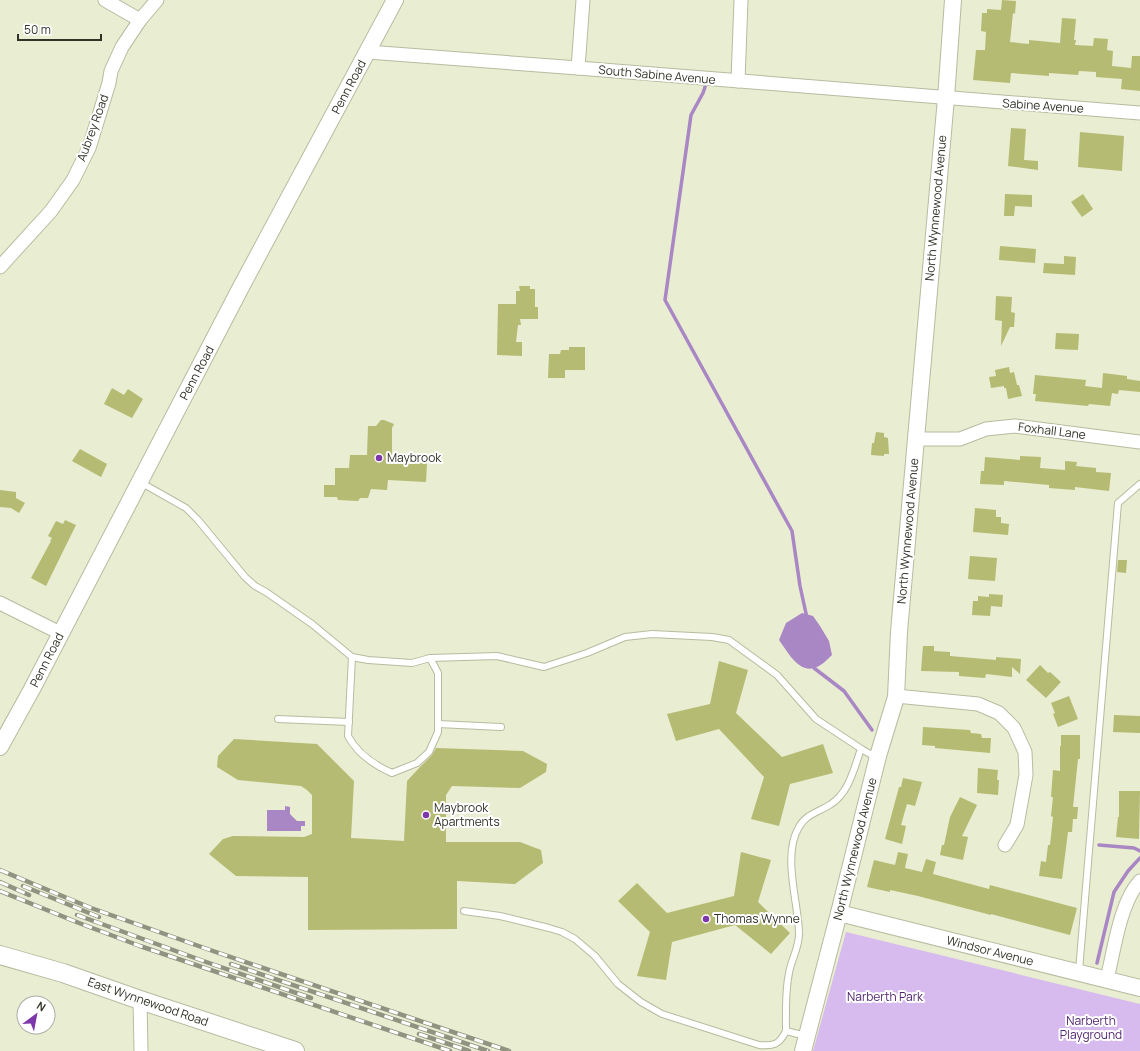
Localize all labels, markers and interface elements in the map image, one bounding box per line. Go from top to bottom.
scale bar [18,16,101,42]
text: 50 m [24,21,51,38]
street label: Penn Road [327,57,370,117]
street label: South Sabine Avenue [598,61,716,88]
street label: Aubrey Road [73,92,113,164]
street label: Sabine Avenue [1002,94,1084,117]
street label: North Wynnewood Avenue [921,134,950,282]
street label: Penn Road [175,343,218,403]
street label: Foxhall Lane [1017,418,1087,443]
place label: Maybrook [387,449,442,466]
marker: Maybrook [374,453,384,463]
street label: North Wynnewood Avenue [893,457,922,605]
street label: Penn Road [26,630,68,690]
street label: North Wynnewood Avenue [829,776,880,922]
place label: Maybrook Apartments [434,799,500,830]
marker: Maybrook Apartments [421,810,431,820]
place label: Thomas Wynne [714,910,800,927]
marker: Thomas Wynne [701,914,711,924]
street label: Windsor Avenue [945,931,1035,970]
street label: East Wynnewood Road [86,973,211,1030]
park label: Narberth Park [847,988,924,1005]
north arrow [16,995,56,1035]
text: N [34,998,49,1015]
park label: Narberth Playground [1060,1012,1122,1043]

